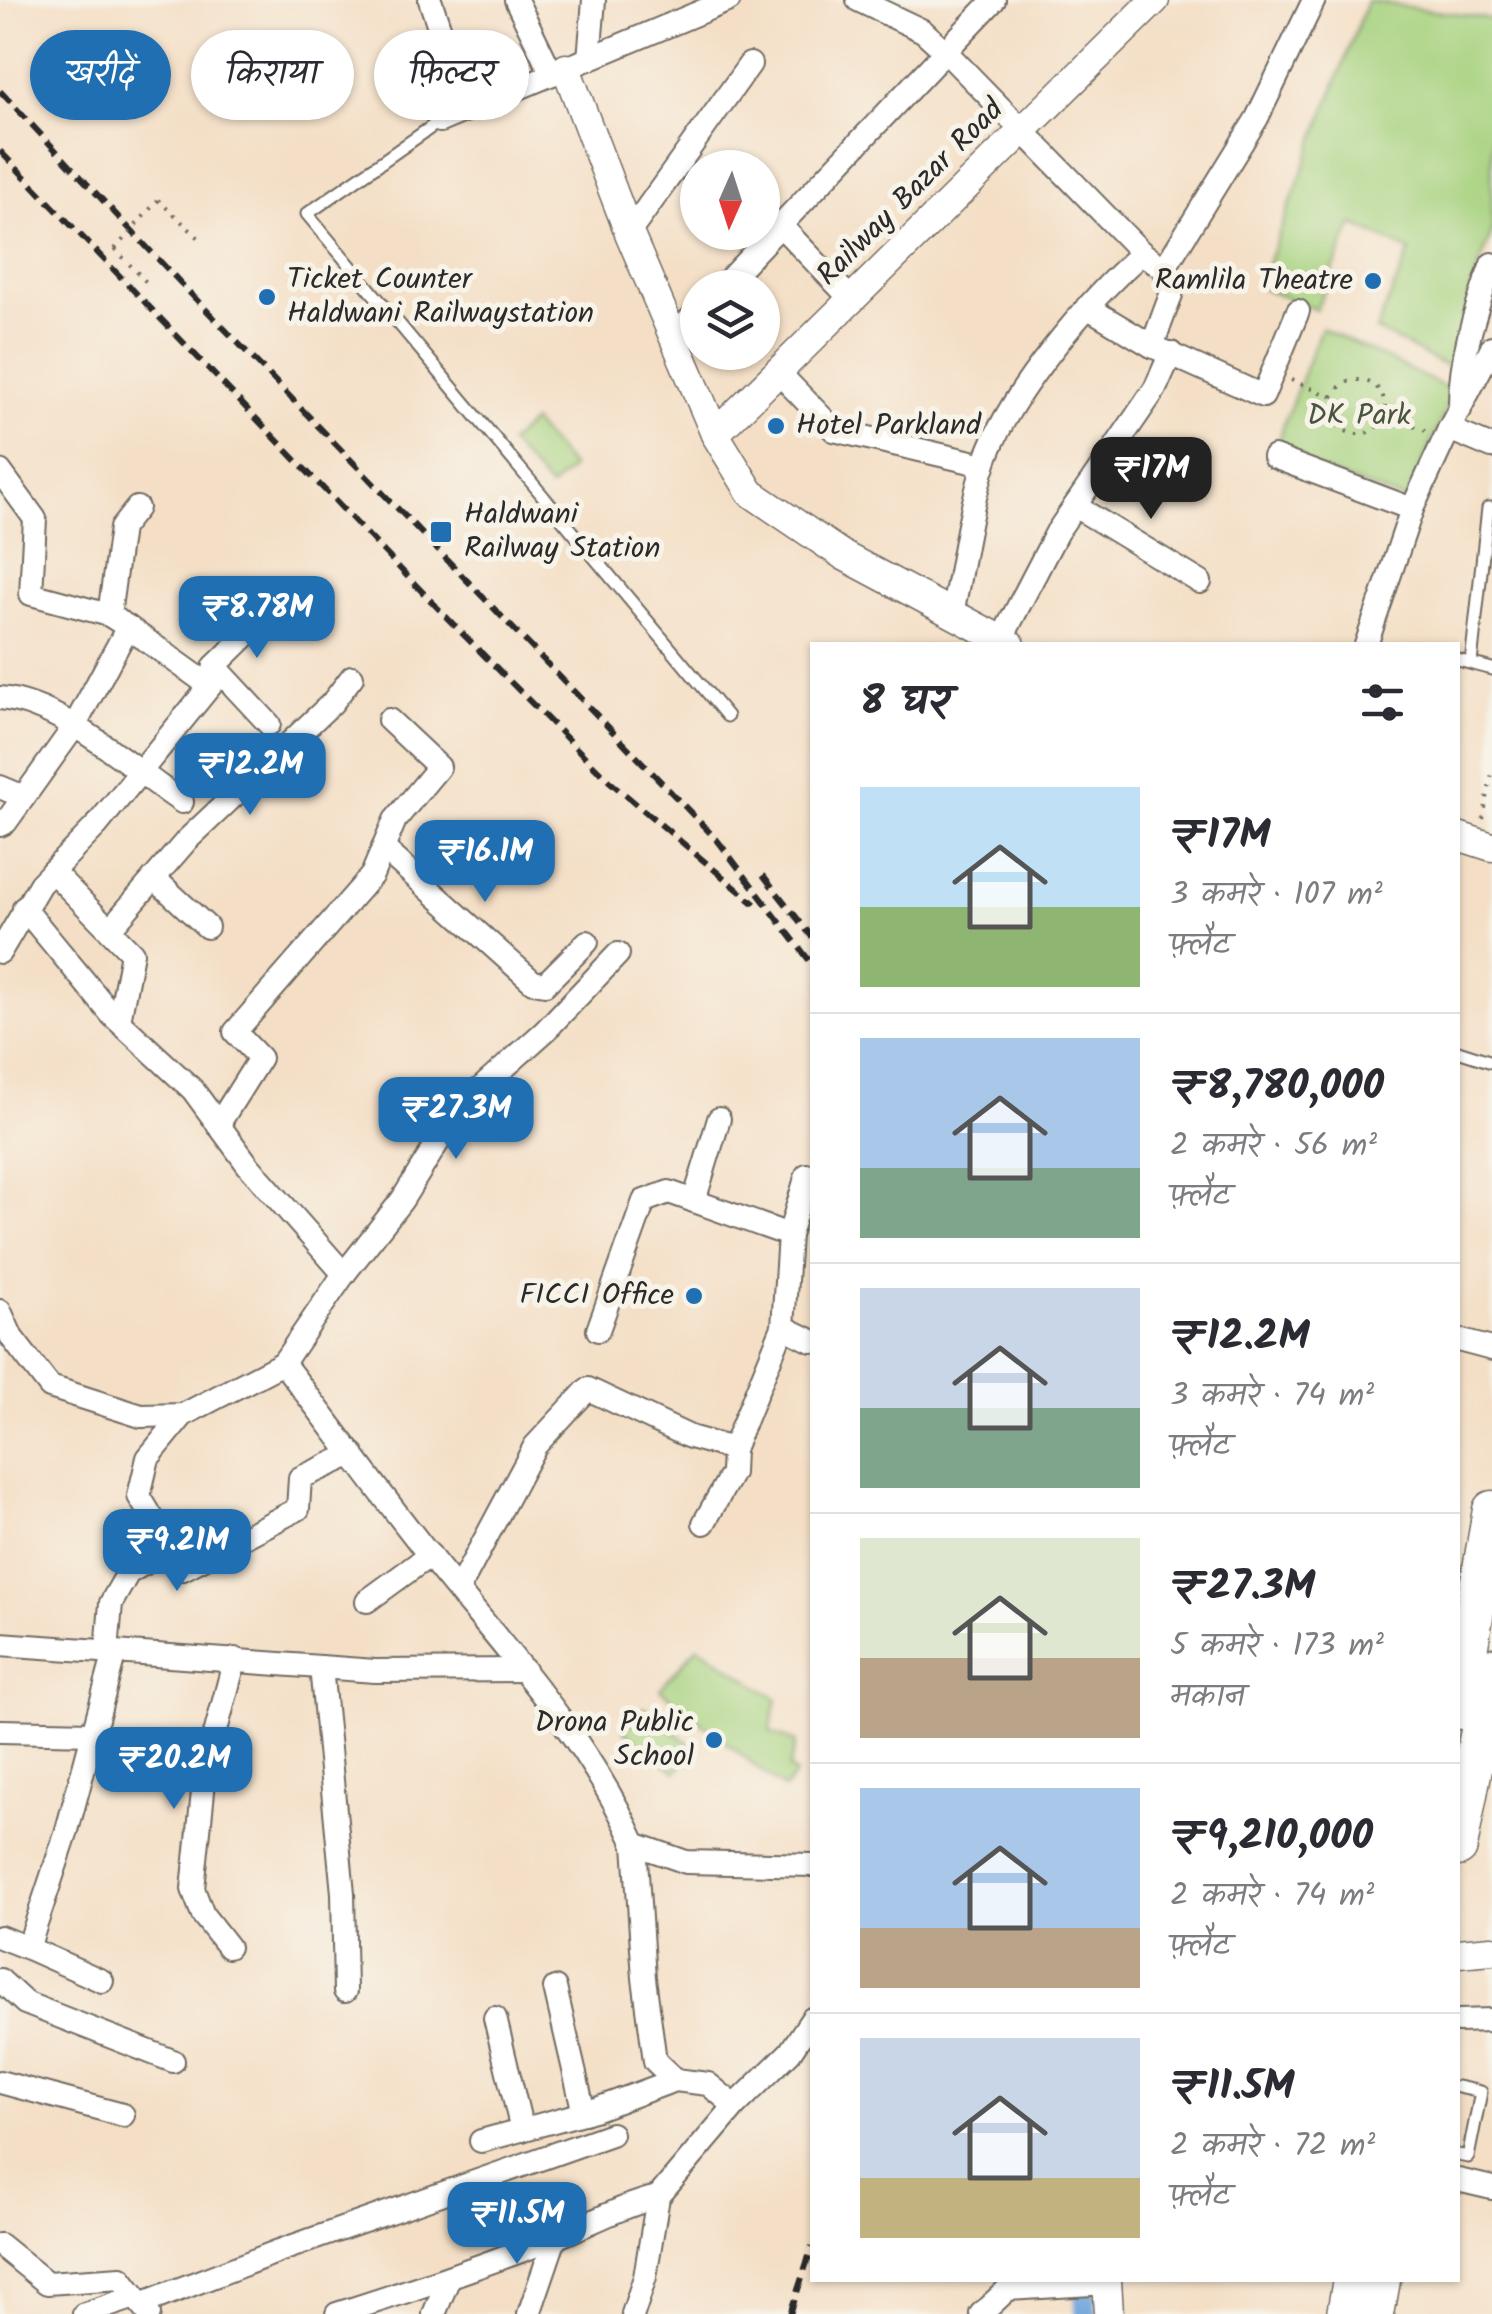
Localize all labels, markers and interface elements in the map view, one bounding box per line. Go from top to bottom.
chip: खरीदें [30,30,171,120]
chip: किराया [191,30,354,120]
chip: फ़िल्टर [374,30,529,120]
street label: Railway Bazar Road [806,87,1017,298]
north arrow [680,150,780,250]
map controls [680,150,780,370]
place label: Ticket Counter Haldwani Railwaystation [287,256,594,338]
place label: Ramlila Theatre [1155,257,1353,305]
button: layers [680,270,780,370]
marker: Ramlila Theatre [1362,270,1384,292]
marker: Ticket Counter Haldwani Railwaystation [256,286,278,308]
park label: DK Park [1307,392,1412,440]
place label: Hotel Parkland [796,402,982,450]
marker: Hotel Parkland [765,415,787,437]
pin: ₹17M [1092,437,1210,522]
text: ₹17M [1113,444,1189,495]
place label: Haldwani Railway Station [464,491,660,573]
marker: Haldwani Railway Station [428,519,454,545]
pin: ₹8.78M [176,576,338,661]
text: ₹8.78M [201,583,313,634]
text: 8 घर [860,669,950,736]
icon: filters [1355,675,1410,730]
pin: ₹12.2M [169,733,331,818]
text: ₹12.2M [197,740,303,791]
text: ₹17M [1170,803,1271,870]
pin: ₹16.1M [404,820,566,905]
text: ₹16.1M [437,827,533,878]
icon: home [940,827,1060,947]
text: 3 कमरे · 107 m² [1170,870,1383,921]
text: फ़्लैट [1170,921,1231,972]
text: ₹8,780,000 [1170,1054,1384,1121]
pin: ₹27.3M [375,1077,537,1162]
icon: home [940,1078,1060,1198]
text: ₹27.3M [401,1084,511,1135]
text: 2 कमरे · 56 m² [1170,1121,1377,1172]
text: फ़्लैट [1170,1172,1231,1223]
place label: FICCI Office [519,1272,674,1320]
marker: FICCI Office [683,1285,705,1307]
text: ₹12.2M [1170,1304,1310,1371]
icon: home [940,1328,1060,1448]
text: 3 कमरे · 74 m² [1170,1371,1374,1422]
text: फ़्लैट [1170,1422,1231,1473]
pin: ₹9.21M [96,1509,258,1594]
text: ₹9.21M [125,1516,229,1567]
text: ₹27.3M [1170,1554,1316,1621]
icon: home [940,1578,1060,1698]
text: 5 कमरे · 173 m² [1170,1621,1384,1672]
text: मकान [1170,1672,1245,1723]
place label: Drona Public School [535,1699,694,1781]
pin: ₹20.2M [93,1727,255,1812]
marker: Drona Public School [703,1729,725,1751]
text: ₹20.2M [117,1734,231,1785]
text: ₹9,210,000 [1170,1804,1373,1871]
icon: home [940,1828,1060,1948]
text: 2 कमरे · 74 m² [1170,1871,1374,1922]
text: फ़्लैट [1170,1922,1231,1973]
text: ₹11.5M [1170,2054,1295,2121]
icon: home [940,2078,1060,2198]
text: 2 कमरे · 72 m² [1170,2121,1375,2172]
text: फ़्लैट [1170,2172,1231,2223]
pin: ₹11.5M [436,2182,598,2267]
text: ₹11.5M [469,2189,565,2240]

